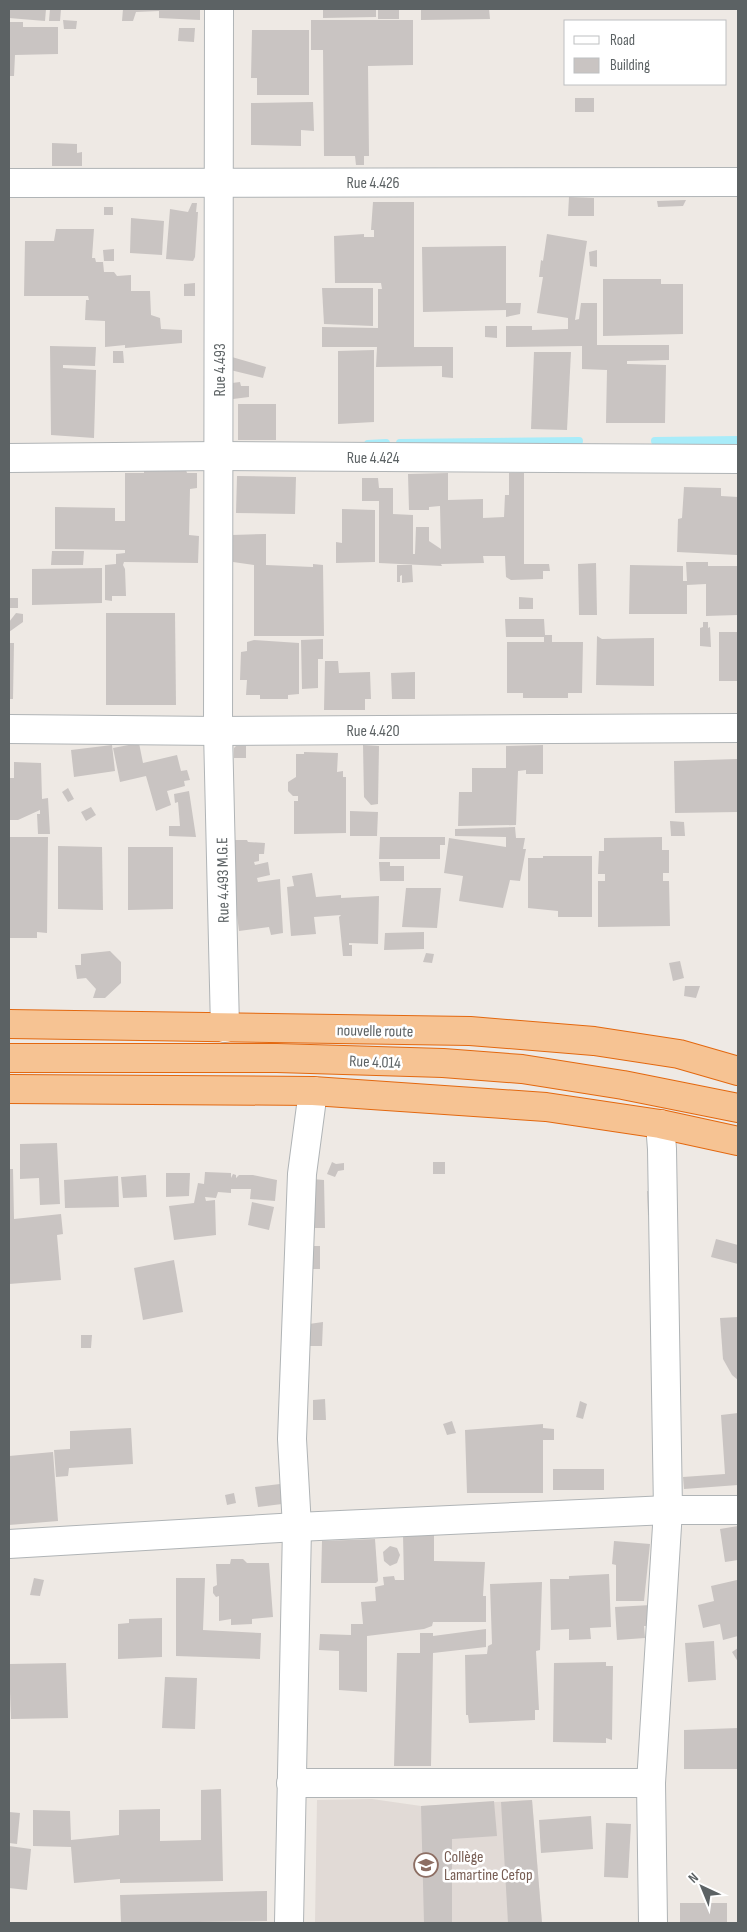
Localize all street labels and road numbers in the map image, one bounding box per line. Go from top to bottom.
street label: Rue 4.426 [346,174,400,193]
street label: Rue 4.493 [211,343,230,397]
street label: Rue 4.424 [347,449,400,468]
street label: Rue 4.420 [346,722,400,741]
street label: Rue 4.493 M.G.E [213,837,234,923]
street label: nouvelle route [337,1021,413,1042]
street label: Rue 4.014 [349,1052,401,1073]

